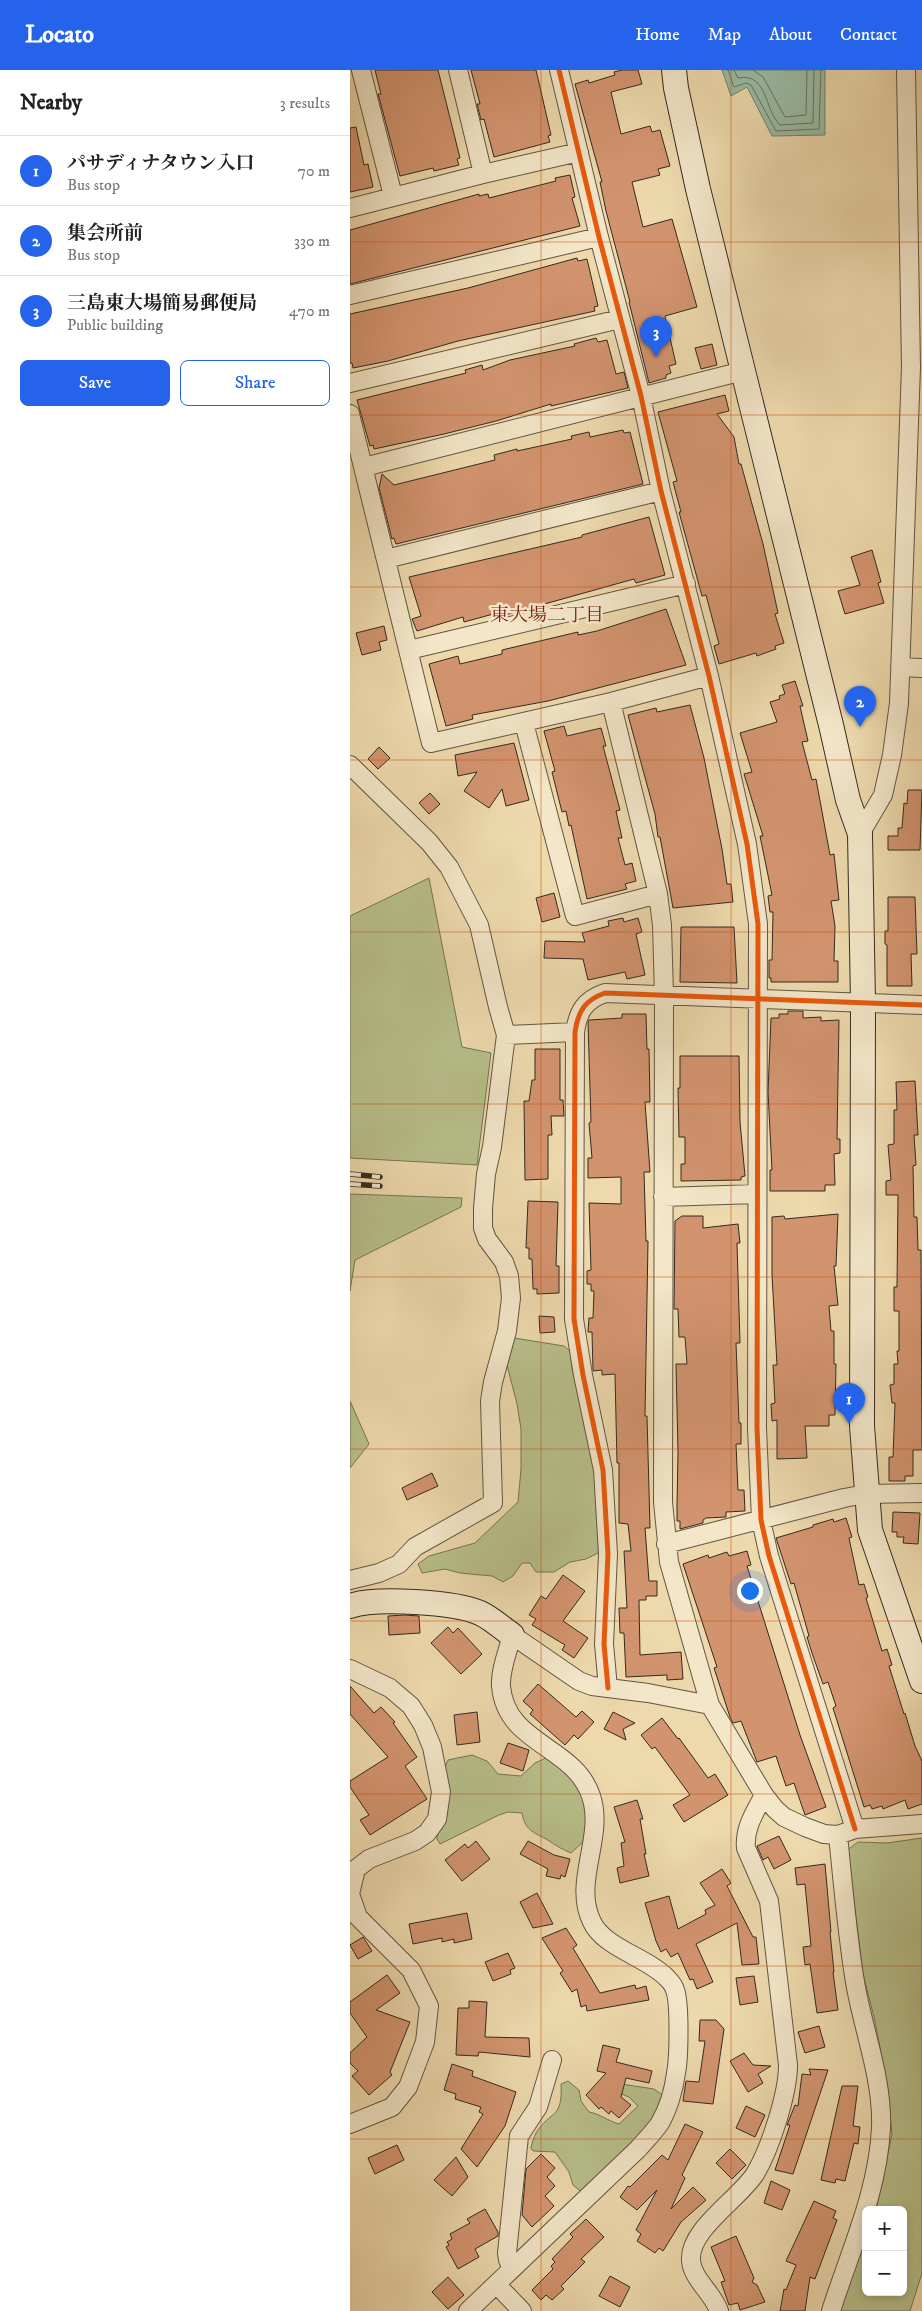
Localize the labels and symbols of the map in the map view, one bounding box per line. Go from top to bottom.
pin: 3 [640,316,672,357]
district label: 東大場二丁目 [490,604,604,627]
pin: 2 [844,686,876,727]
pin: 1 [833,1383,865,1424]
your location [737,1578,763,1604]

